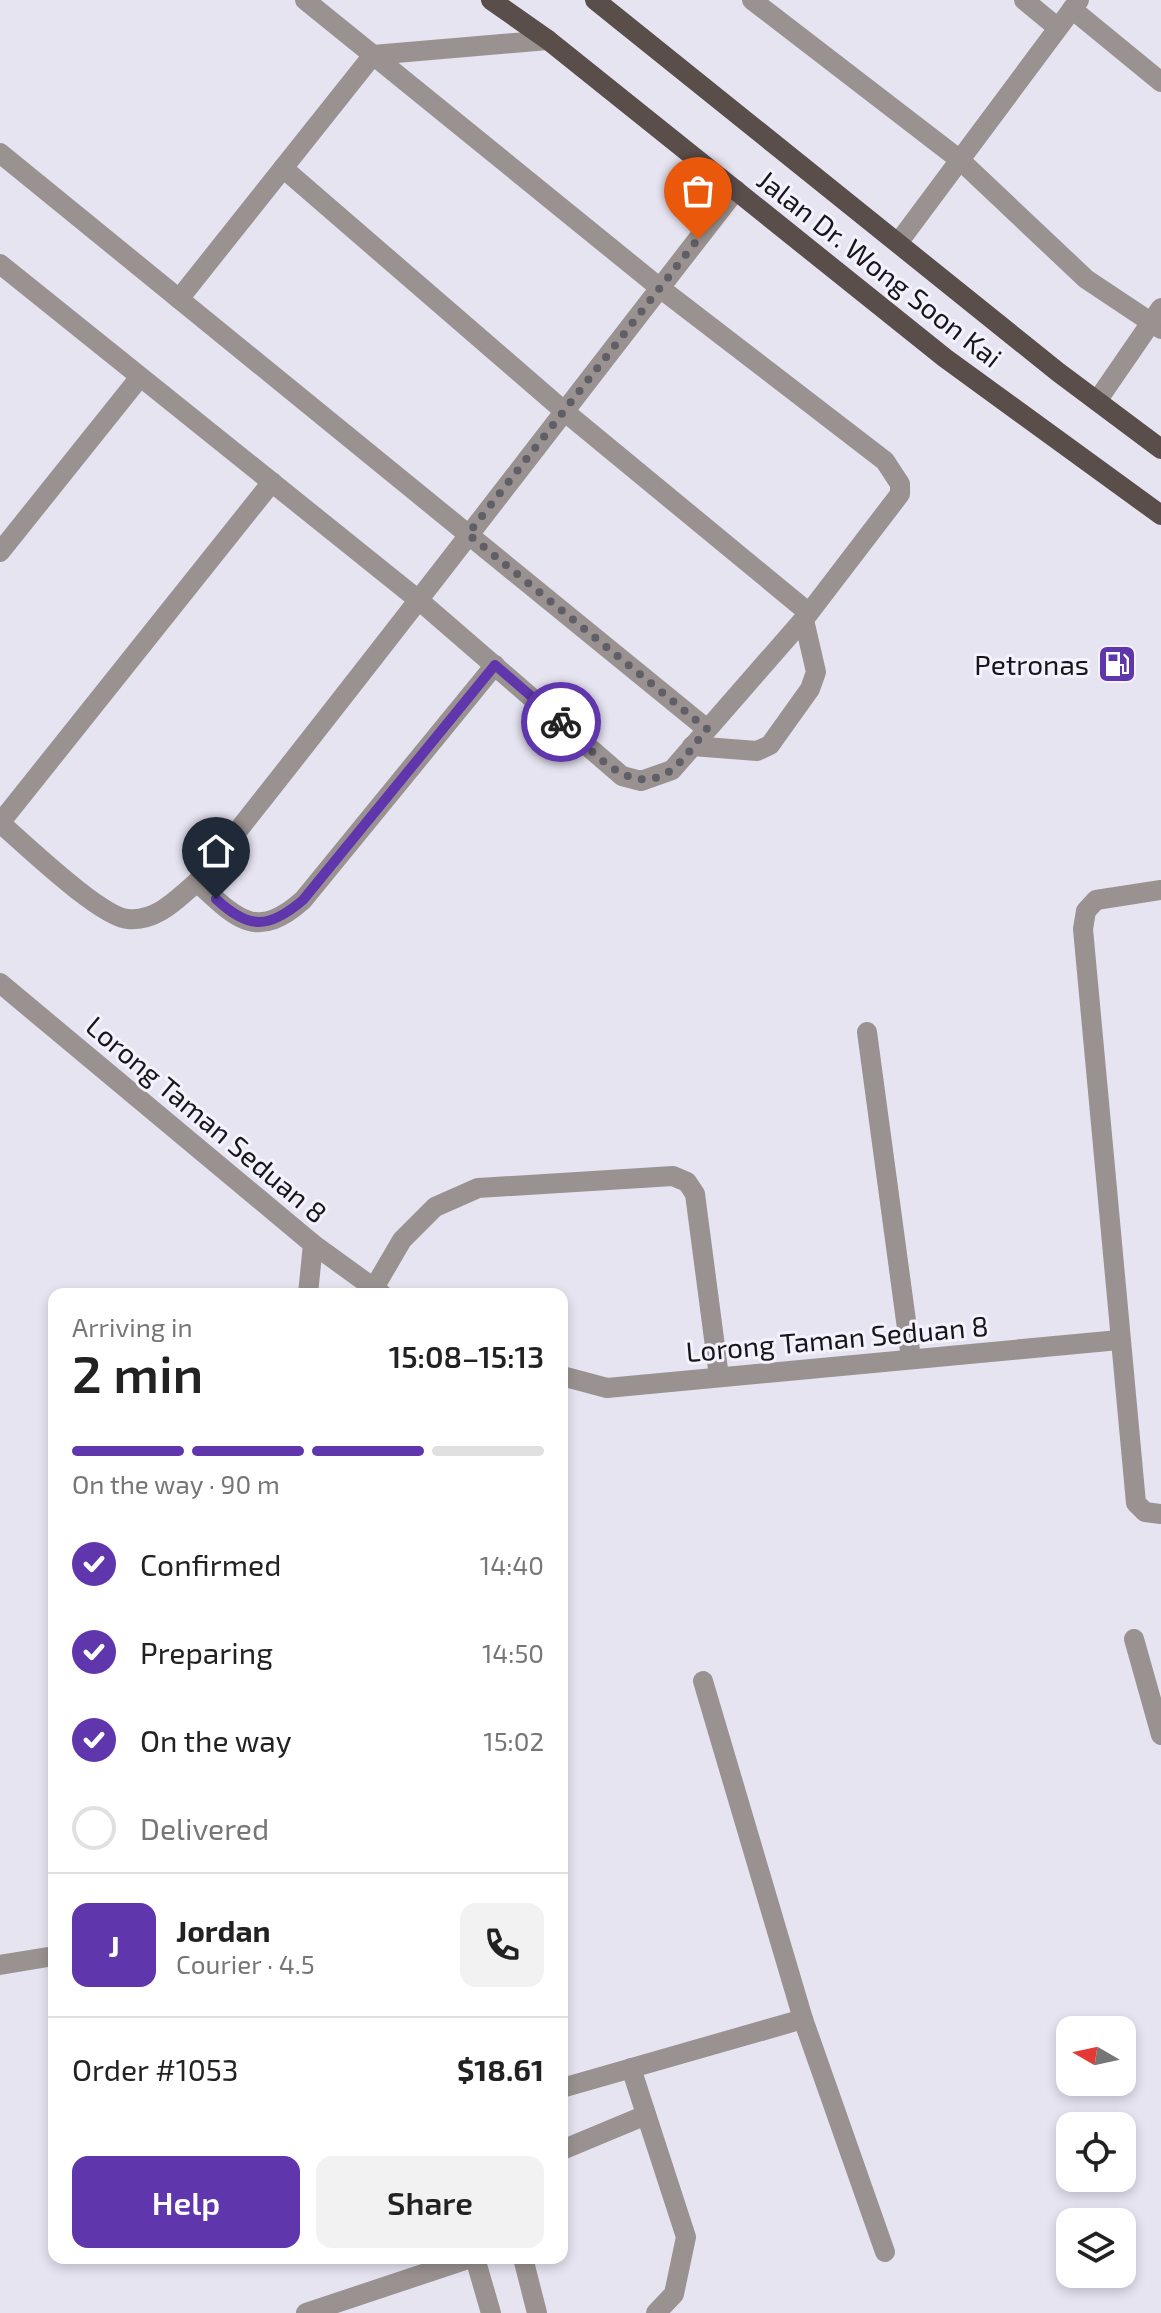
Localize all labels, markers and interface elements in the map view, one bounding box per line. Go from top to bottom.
pin [664,157,732,239]
street label: Jalan Dr. Wong Soon Kai [751,162,1009,374]
icon: bag [676,169,720,213]
fuel station icon: Petronas [1096,643,1138,685]
place label: Petronas [974,647,1089,681]
courier [521,682,601,762]
icon: bike [539,700,583,744]
pin [182,817,250,899]
icon: home [194,829,238,873]
street label: Lorong Taman Seduan 8 [80,1008,334,1230]
street label: Lorong Taman Seduan 8 [684,1308,990,1368]
text: Arriving in [72,1311,193,1342]
text: 15:08–15:13 [389,1338,544,1374]
text: 2 min [72,1341,203,1403]
text: On the way · 90 m [72,1468,280,1499]
icon: check [72,1542,116,1586]
text: Confirmed [140,1546,281,1582]
text: 14:40 [480,1549,544,1580]
icon: check [72,1630,116,1674]
text: Preparing [140,1634,273,1670]
text: 14:50 [482,1637,544,1668]
icon: check [72,1718,116,1762]
text: On the way [140,1722,292,1758]
text: 15:02 [483,1725,544,1756]
text: Delivered [140,1810,269,1846]
button: phone [460,1903,544,1987]
text: Jordan [176,1912,271,1948]
text: J [108,1927,120,1963]
text: Courier · 4.5 [176,1948,315,1979]
north arrow [1056,2016,1136,2096]
map controls [1056,2016,1136,2288]
text: Order #1053 [72,2051,239,2087]
text: $18.61 [457,2051,544,2087]
button: locate [1056,2112,1136,2192]
button: Help [72,2156,300,2248]
button: Share [316,2156,544,2248]
button: layers [1056,2208,1136,2288]

